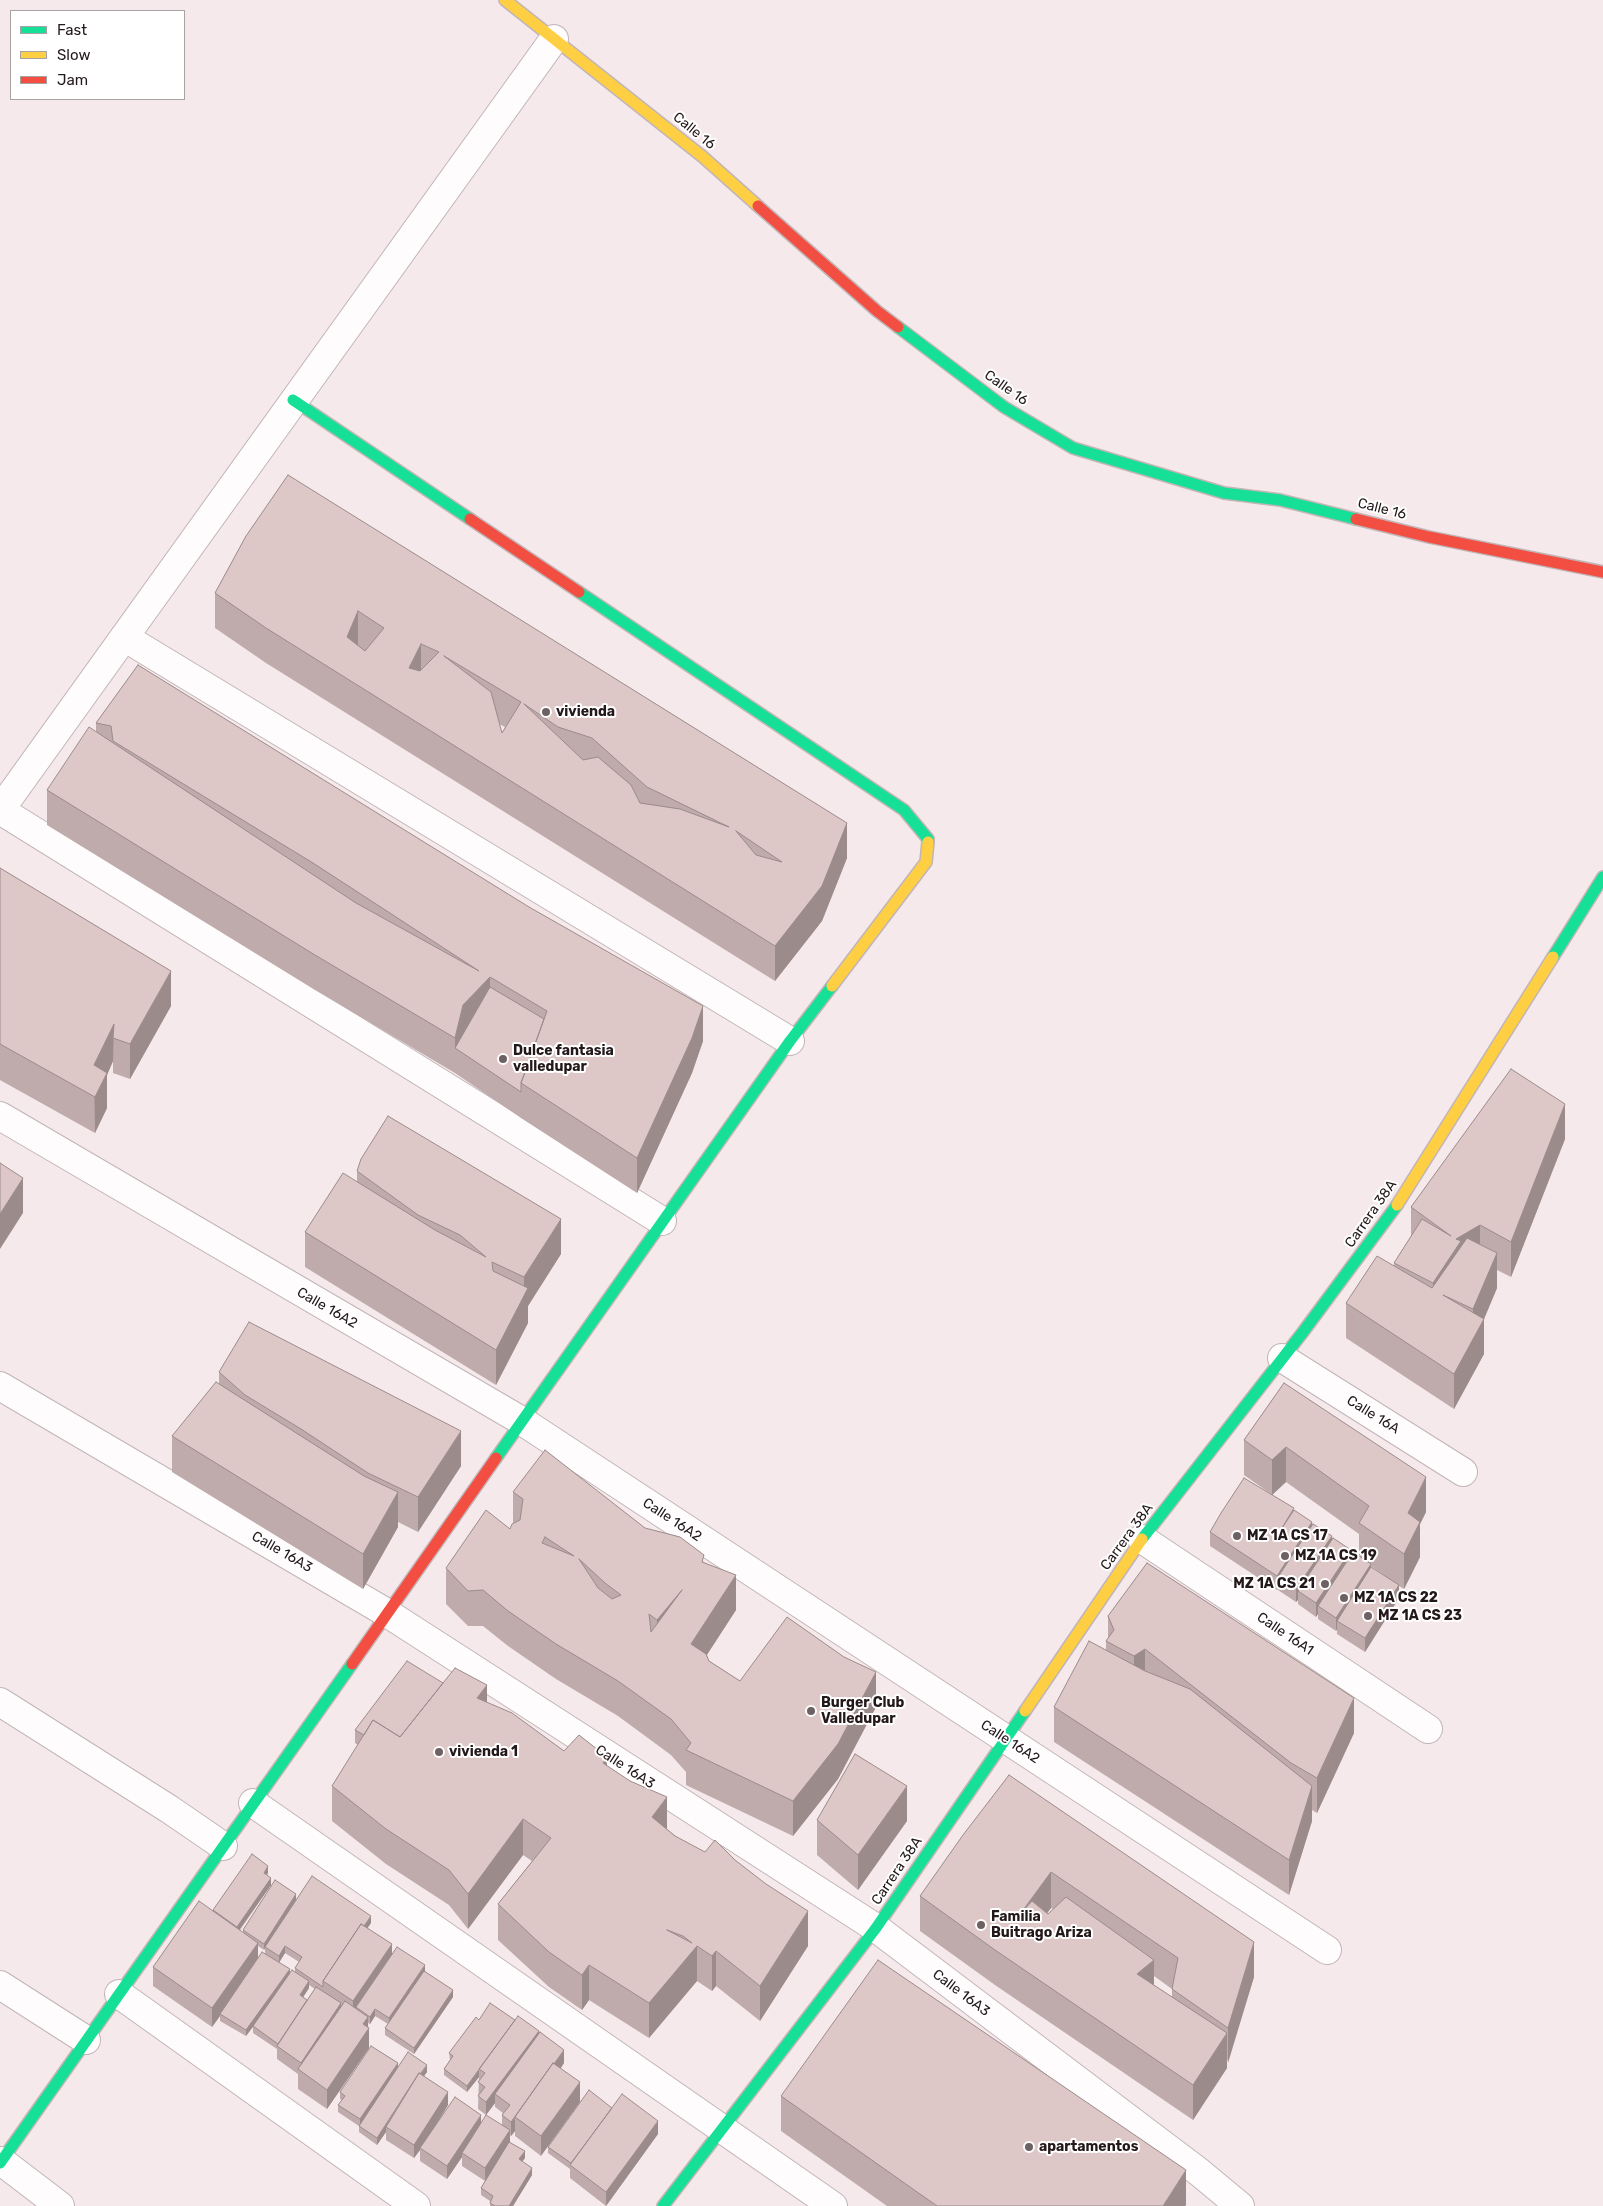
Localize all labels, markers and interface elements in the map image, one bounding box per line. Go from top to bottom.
legend [10,10,185,100]
text: Fast [57,21,87,39]
text: Slow [57,46,90,64]
text: Jam [57,71,88,89]
street label: Calle 16 [669,109,719,153]
street label: Calle 16 [981,367,1031,409]
street label: Calle 16 [1356,495,1408,523]
place label: vivienda [556,704,615,720]
marker: vivienda [540,706,552,718]
place label: Dulce fantasia valledupar [513,1043,614,1076]
marker: Dulce fantasia valledupar [497,1053,509,1065]
street label: Carrera 38A [1342,1177,1400,1251]
street label: Calle 16A2 [294,1284,360,1332]
street label: Calle 16A [1344,1392,1402,1438]
street label: Calle 16A2 [639,1495,705,1545]
street label: Carrera 38A [1097,1500,1157,1574]
street label: Calle 16A3 [249,1528,315,1576]
place label: MZ 1A CS 17 [1247,1528,1328,1544]
marker: MZ 1A CS 17 [1231,1530,1243,1542]
place label: MZ 1A CS 19 [1295,1548,1377,1564]
marker: MZ 1A CS 19 [1279,1550,1291,1562]
place label: MZ 1A CS 21 [1233,1576,1315,1592]
marker: MZ 1A CS 21 [1319,1578,1331,1590]
place label: MZ 1A CS 22 [1354,1590,1438,1606]
marker: MZ 1A CS 22 [1338,1592,1350,1604]
place label: MZ 1A CS 23 [1378,1608,1462,1624]
street label: Calle 16A1 [1254,1609,1316,1659]
marker: MZ 1A CS 23 [1362,1610,1374,1622]
place label: Burger Club Valledupar [821,1695,904,1728]
marker: Burger Club Valledupar [805,1705,817,1717]
street label: Calle 16A2 [977,1717,1043,1767]
street label: Calle 16A3 [592,1742,658,1792]
place label: vivienda 1 [449,1744,518,1760]
marker: vivienda 1 [433,1746,445,1758]
street label: Carrera 38A [868,1834,926,1908]
place label: Familia Buitrago Ariza [991,1909,1092,1941]
marker: Familia Buitrago Ariza [975,1919,987,1931]
street label: Calle 16A3 [929,1966,993,2020]
place label: apartamentos [1039,2139,1138,2155]
marker: apartamentos [1023,2141,1035,2153]

